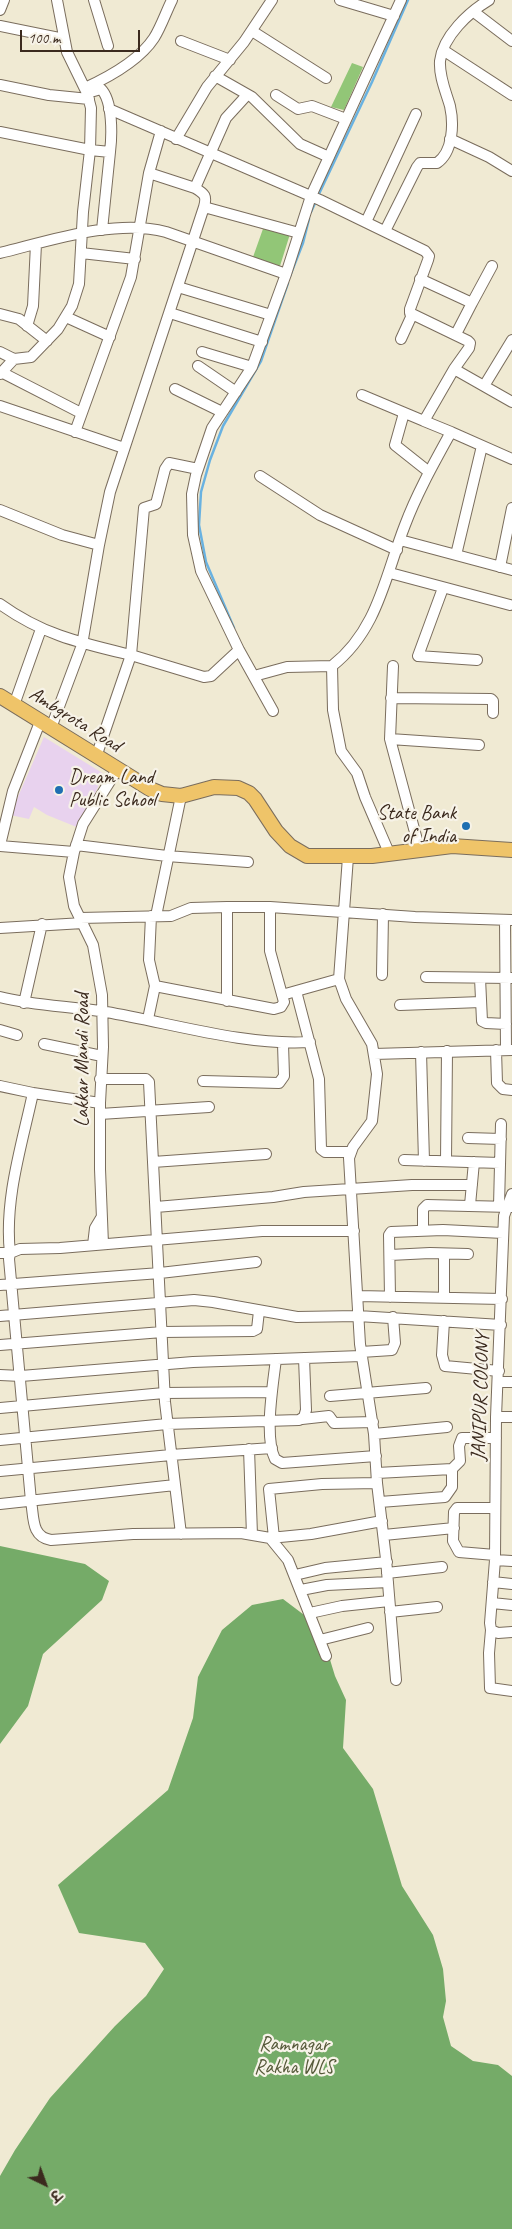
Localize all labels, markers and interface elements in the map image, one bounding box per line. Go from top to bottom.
scale bar [22,20,142,52]
text: 100 m [28,29,60,48]
street label: Ambgrota Road [24,682,126,758]
place label: Dream Land Public School [69,766,156,813]
marker: Dream Land Public School [53,784,65,796]
place label: State Bank of India [377,802,456,849]
marker: State Bank of India [460,820,472,832]
street label: Lakkar Mandi Road [71,993,95,1127]
street label: JANIPUR COLONY [467,1333,495,1461]
park label: Ramnagar Rakha WLS [254,2033,334,2080]
north arrow [20,2159,70,2209]
text: उ [46,2186,65,2205]

